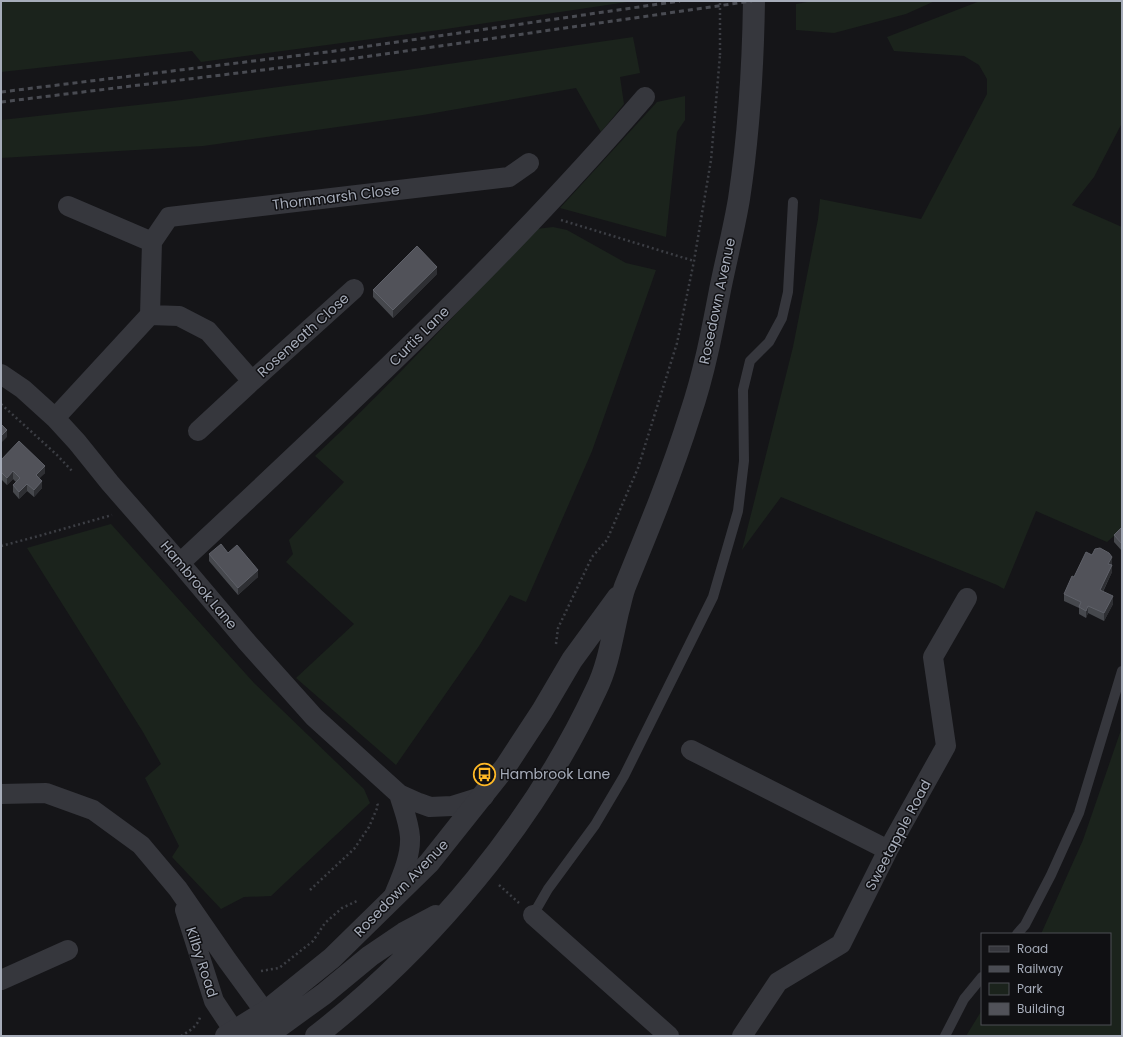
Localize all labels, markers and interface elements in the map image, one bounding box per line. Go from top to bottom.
street label: Thornmarsh Close [271,179,401,215]
street label: Rosedown Avenue [694,236,740,366]
street label: Roseneath Close [253,288,354,382]
street label: Curtis Lane [384,301,454,371]
street label: Hambrook Lane [156,536,242,634]
bus stop icon: Hambrook Lane [472,761,498,787]
place label: Hambrook Lane [500,764,611,784]
street label: Sweetapple Road [860,776,936,894]
street label: Rosedown Avenue [349,835,453,941]
street label: Kilby Road [181,924,223,1000]
legend [981,933,1111,1025]
text: Road [1017,940,1048,957]
text: Railway [1017,960,1063,977]
text: Park [1017,980,1044,997]
text: Building [1017,1000,1065,1017]

